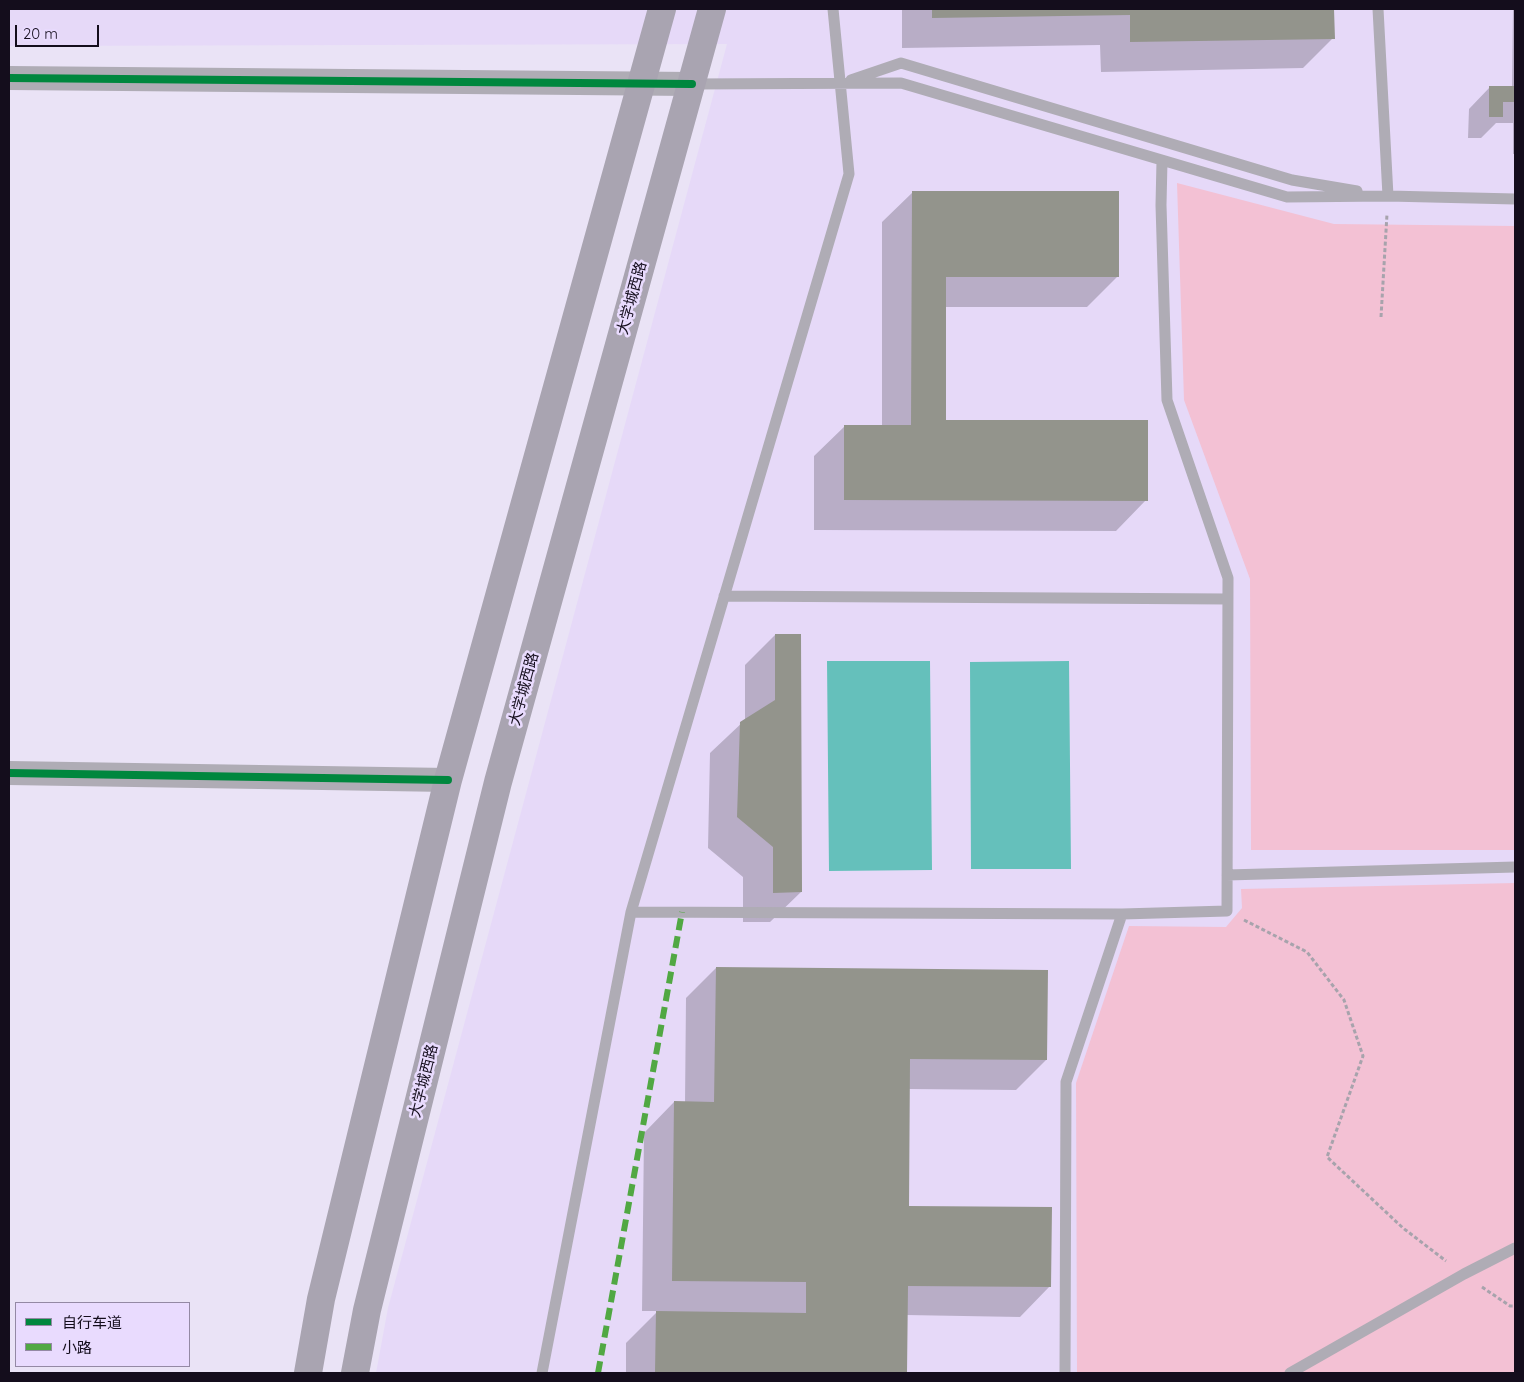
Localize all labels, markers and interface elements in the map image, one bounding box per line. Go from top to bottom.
scale bar [18,15,101,47]
text: 20 m [23,24,58,43]
street label: 大学城西路 [614,259,650,337]
street label: 大学城西路 [506,650,542,728]
street label: 大学城西路 [406,1042,442,1120]
legend [15,1302,190,1367]
text: 自行车道 [62,1313,122,1332]
text: 小路 [62,1338,92,1357]

